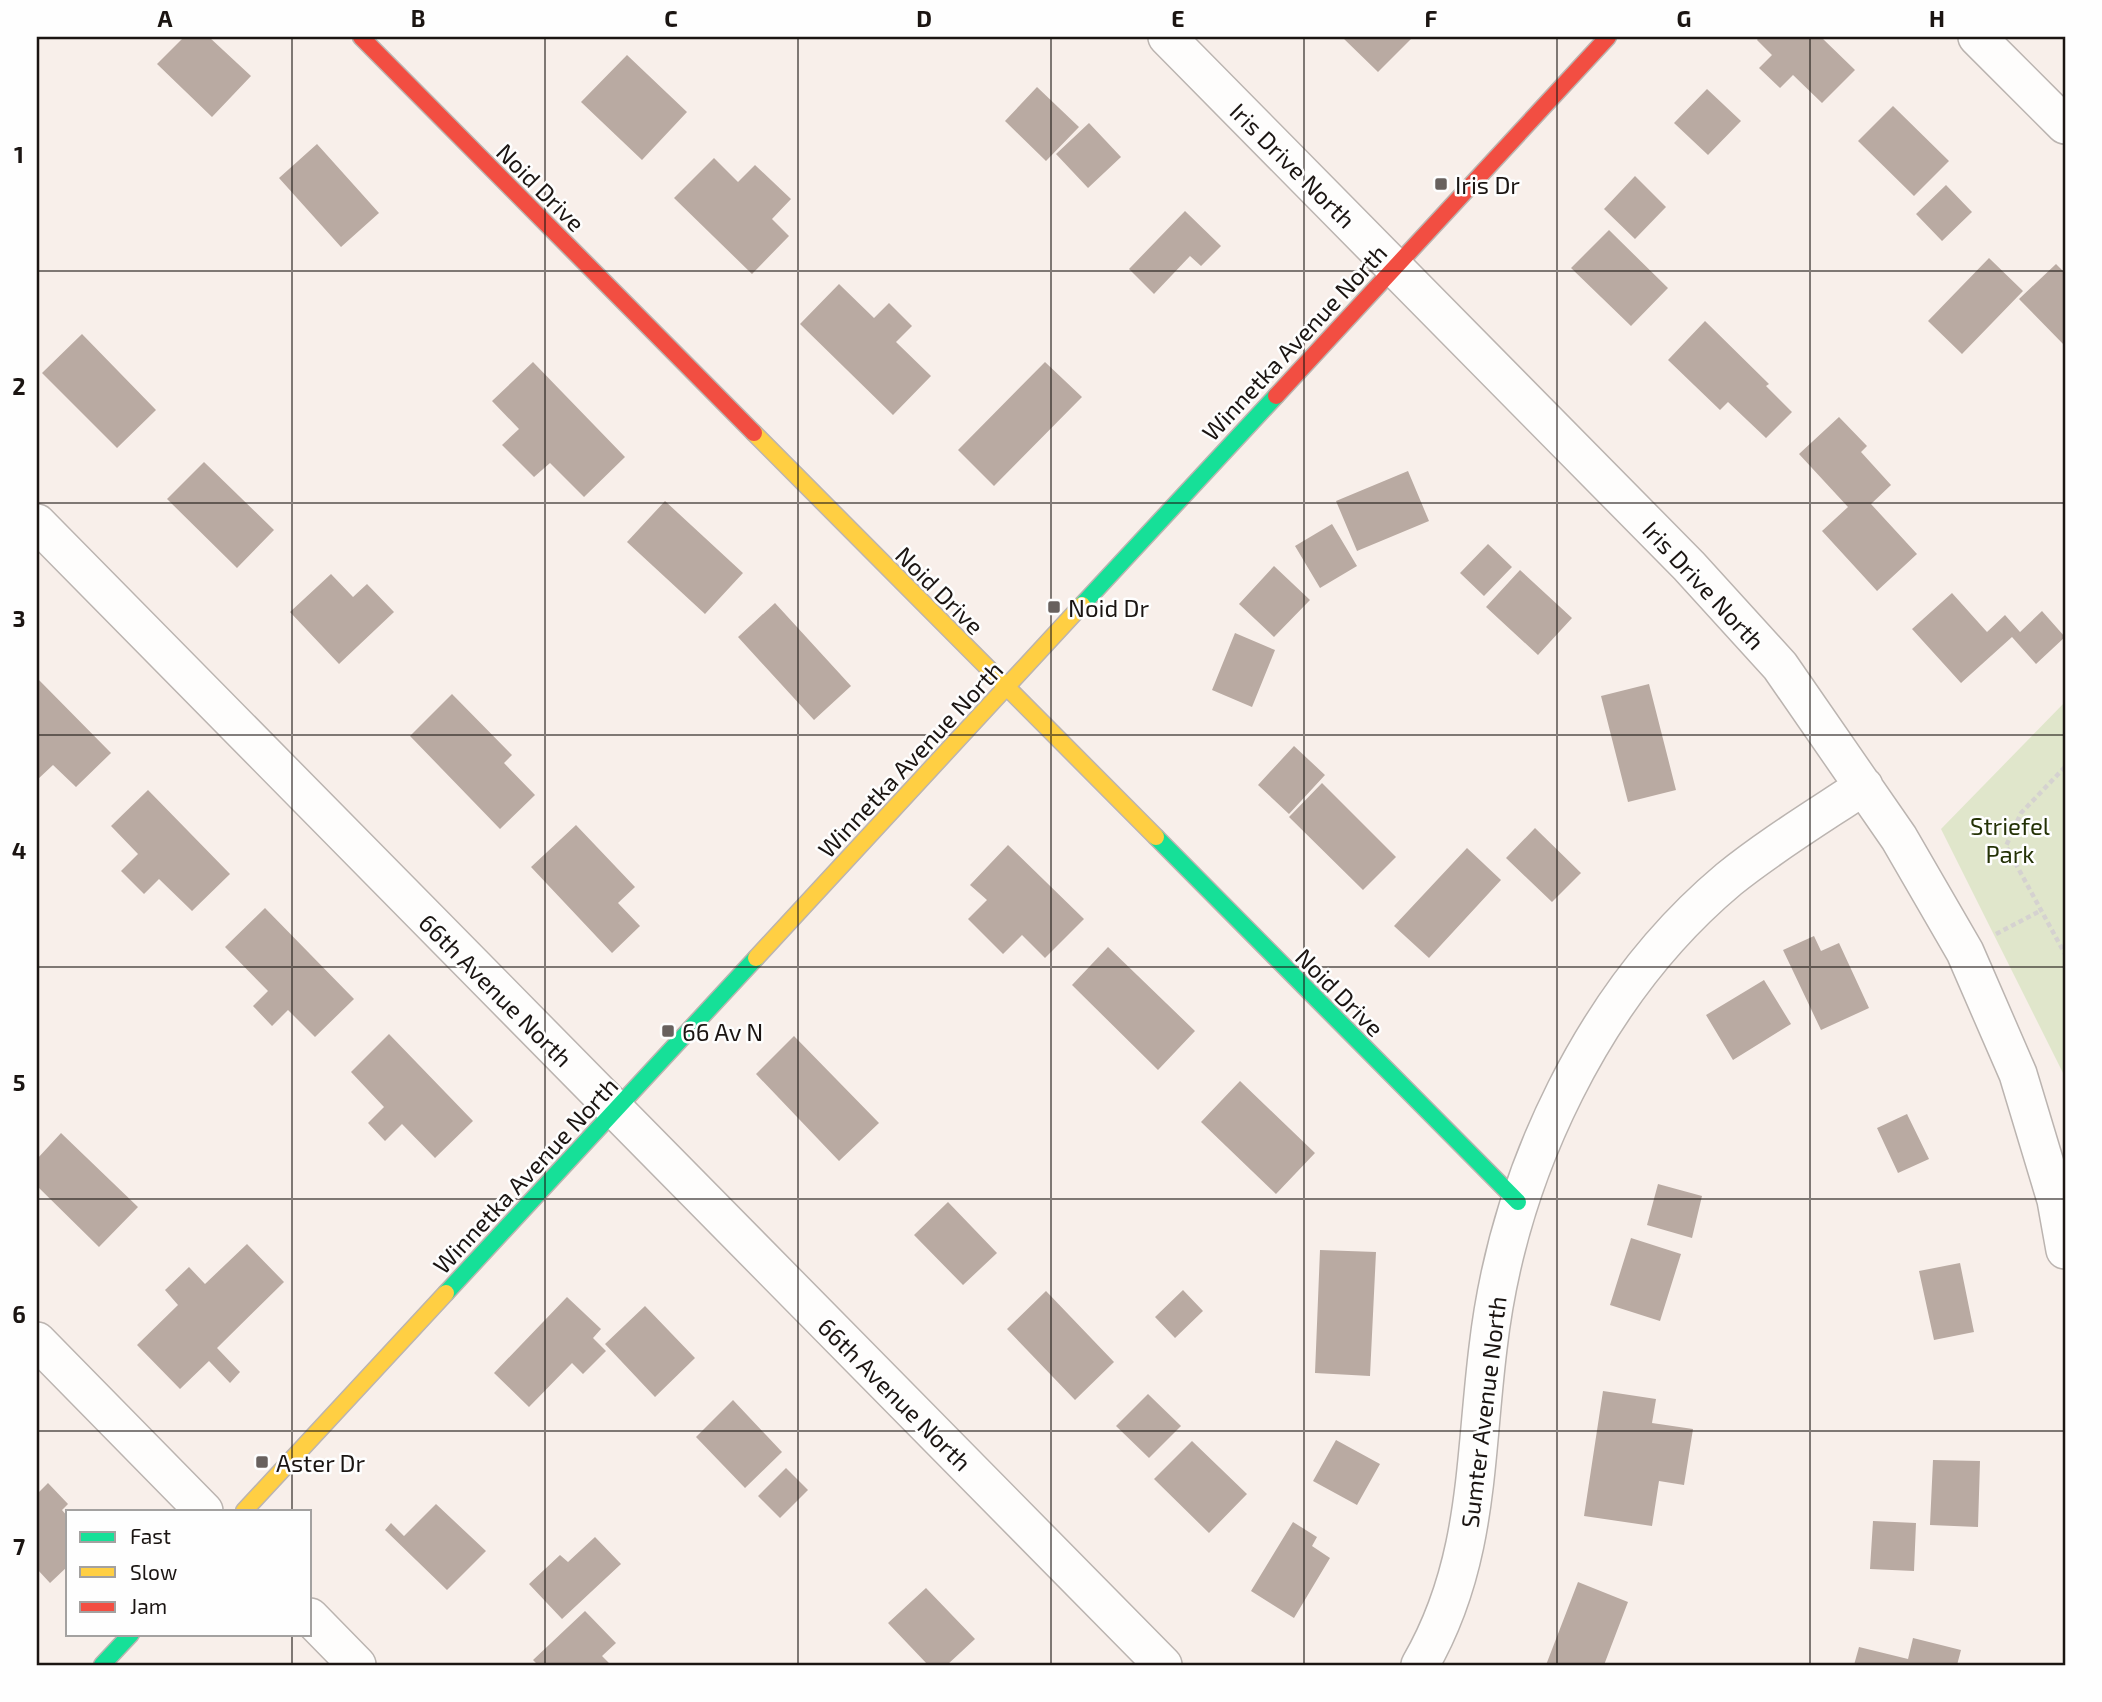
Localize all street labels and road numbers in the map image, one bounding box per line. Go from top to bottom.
street label: Iris Drive North [1224,96,1362,234]
street label: Noid Drive [491,137,591,237]
street label: Winnetka Avenue North [1195,238,1393,446]
street label: Iris Drive North [1637,515,1771,655]
street label: Noid Drive [890,540,990,640]
street label: Winnetka Avenue North [811,655,1009,863]
street label: 66th Avenue North [413,907,579,1073]
street label: Noid Drive [1290,942,1390,1042]
street label: Winnetka Avenue North [426,1071,624,1279]
street label: Sumter Avenue North [1454,1295,1512,1529]
street label: 66th Avenue North [812,1311,978,1477]

